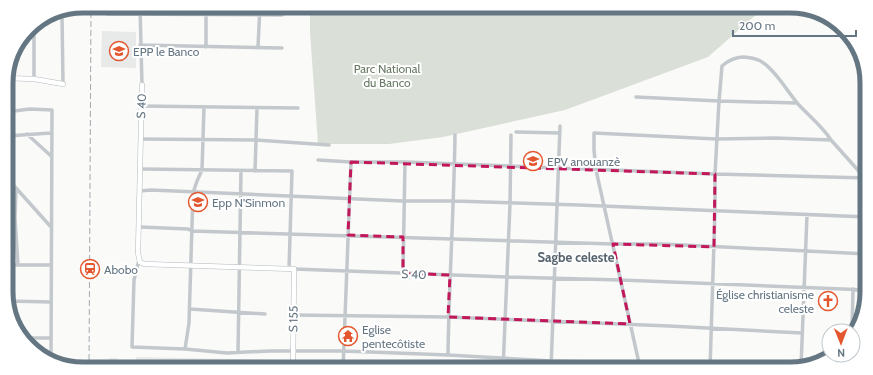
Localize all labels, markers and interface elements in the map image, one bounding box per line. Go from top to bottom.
scale bar [733,12,856,38]
text: 200 m [739,18,775,33]
school or university icon: EPP le Banco [108,40,130,62]
place label: EPP le Banco [133,44,200,59]
park label: Parc National du Banco [354,61,421,90]
street label: S 40 [133,93,149,119]
school or university icon: EPV anouanzè [522,150,544,172]
place label: EPV anouanzè [547,154,620,169]
school or university icon: Epp N'Sinmon [187,191,209,213]
place label: Epp N'Sinmon [212,195,285,210]
district label: Sagbe celeste [538,249,615,265]
station icon: Abobo [79,258,101,280]
place label: Abobo [104,262,138,277]
street label: S 40 [401,266,427,282]
place label: Église christianisme celeste [716,287,814,316]
church icon: Église christianisme celeste [817,290,839,312]
street label: S 155 [285,306,301,332]
place label: Eglise pentecôtiste [362,322,425,351]
north arrow [821,323,861,363]
temple icon: Eglise pentecôtiste [337,325,359,347]
text: N [837,346,845,360]

